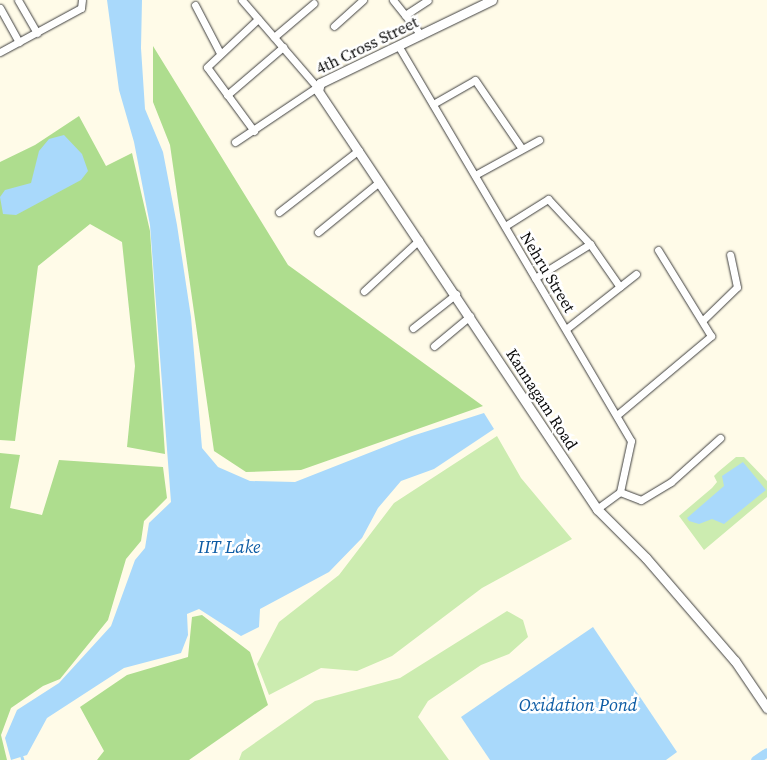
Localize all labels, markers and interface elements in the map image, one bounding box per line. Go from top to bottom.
street label: 4th Cross Street [313,12,421,78]
street label: Nehru Street [516,228,580,316]
street label: Kannagam Road [502,345,582,453]
water label: IIT Lake [198,536,260,558]
water label: Oxidation Pond [519,694,637,716]

